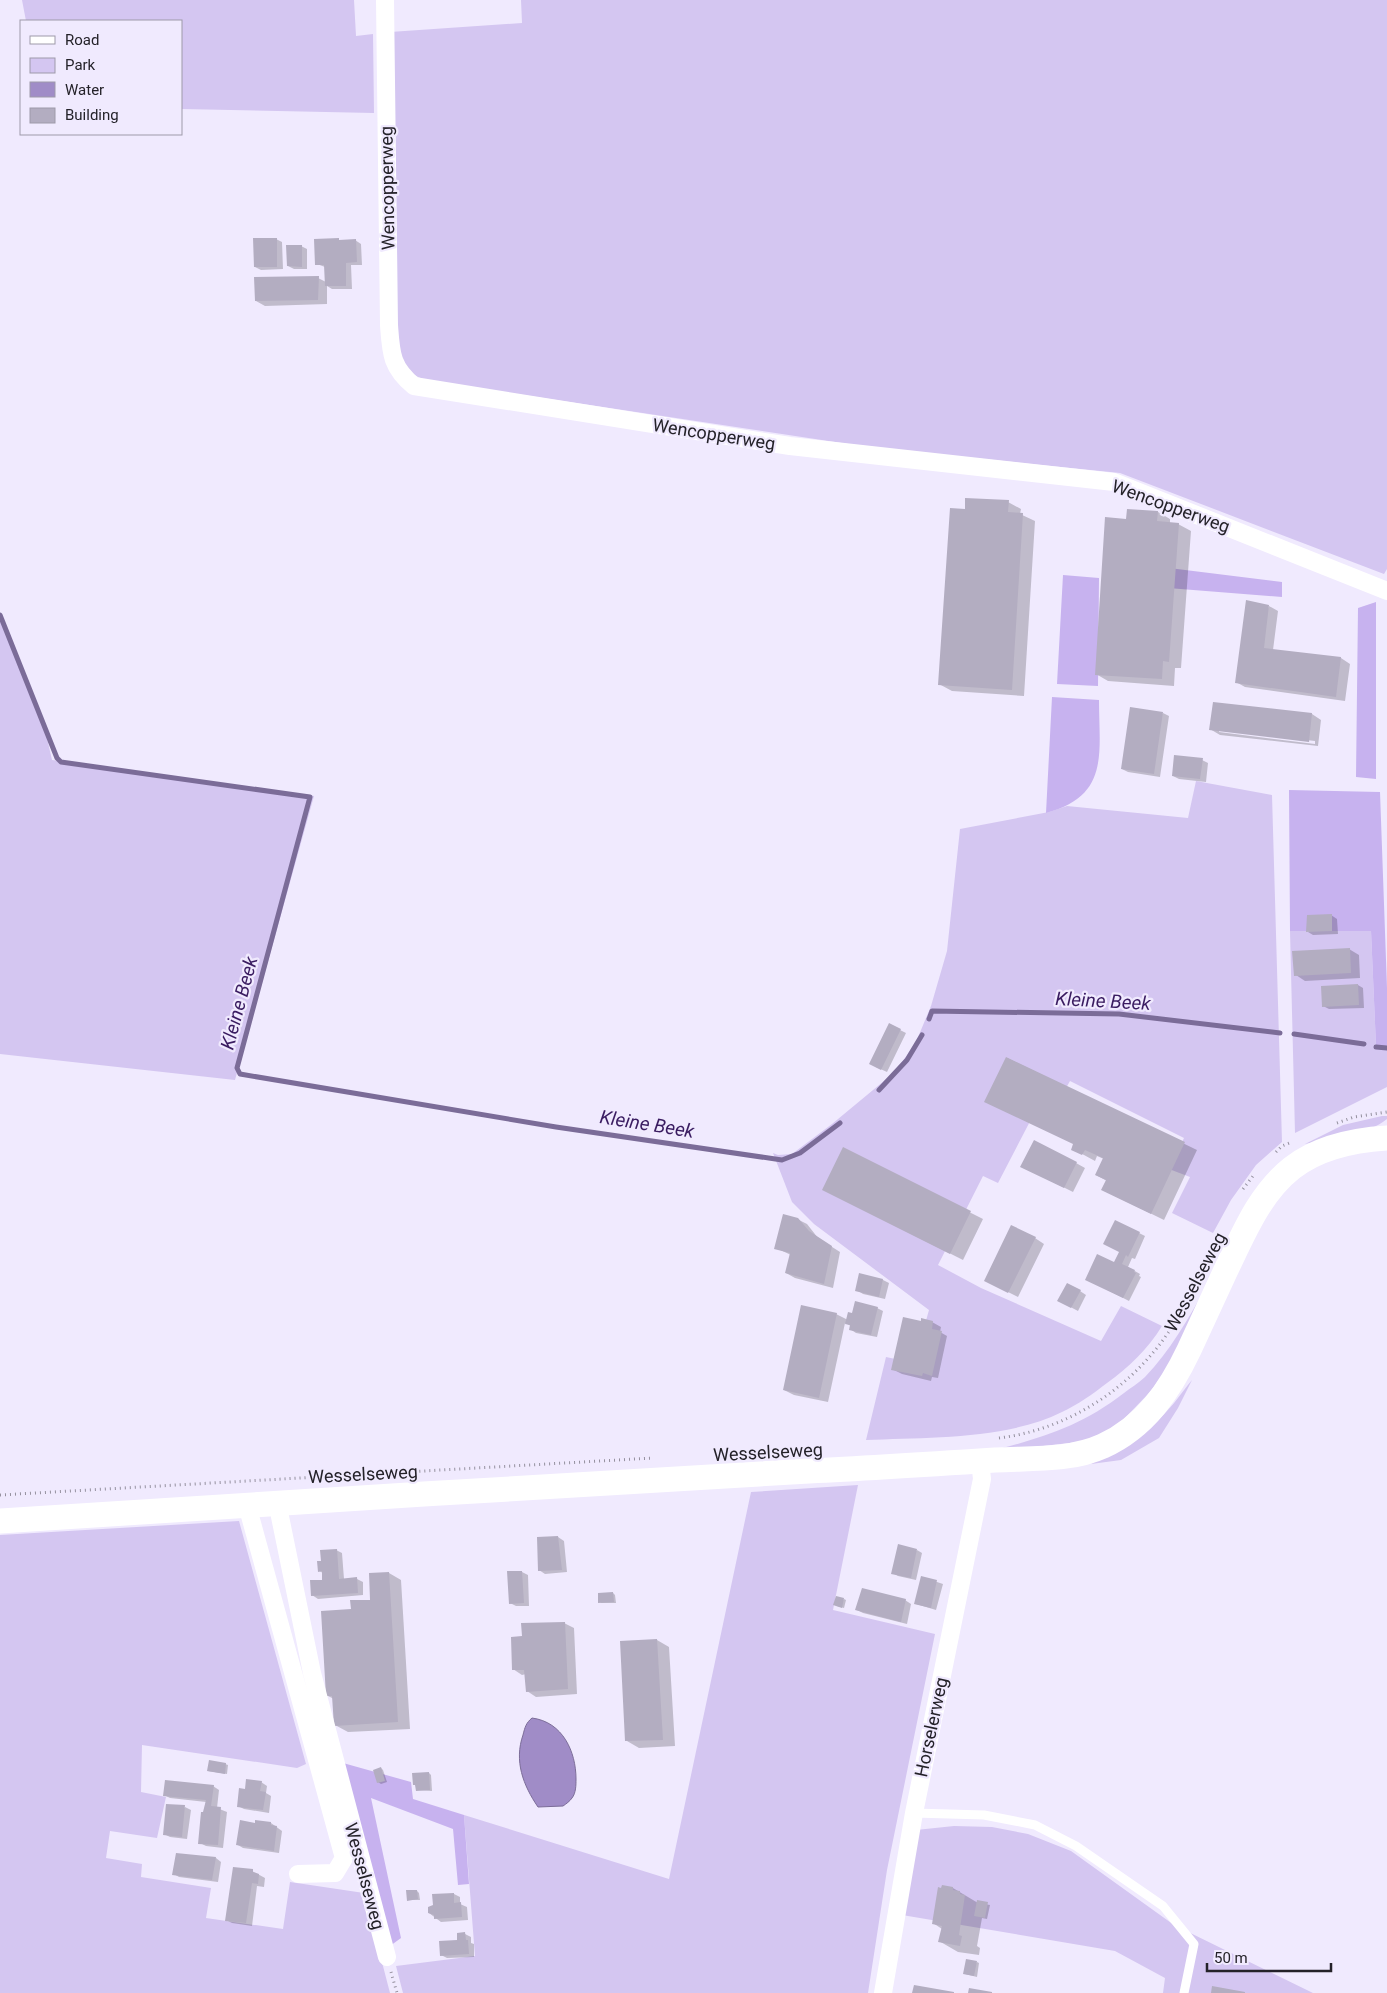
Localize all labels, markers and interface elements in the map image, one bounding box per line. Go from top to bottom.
legend [20,20,182,135]
text: Road [65,31,99,49]
text: Park [65,56,96,74]
text: Water [65,81,104,99]
text: Building [65,106,119,124]
street label: Wencopperweg [375,126,399,250]
street label: Wencopperweg [651,414,777,454]
street label: Wencopperweg [1109,475,1233,537]
water label: Kleine Beek [216,953,263,1052]
water label: Kleine Beek [1055,987,1152,1015]
water label: Kleine Beek [598,1105,696,1143]
street label: Wesselseweg [1160,1229,1230,1335]
street label: Wesselseweg [713,1439,823,1465]
street label: Wesselseweg [308,1461,418,1487]
street label: Horselerweg [910,1675,952,1779]
street label: Wesselseweg [341,1820,389,1932]
scale bar [1207,1940,1331,1972]
text: 50 m [1214,1949,1248,1967]

